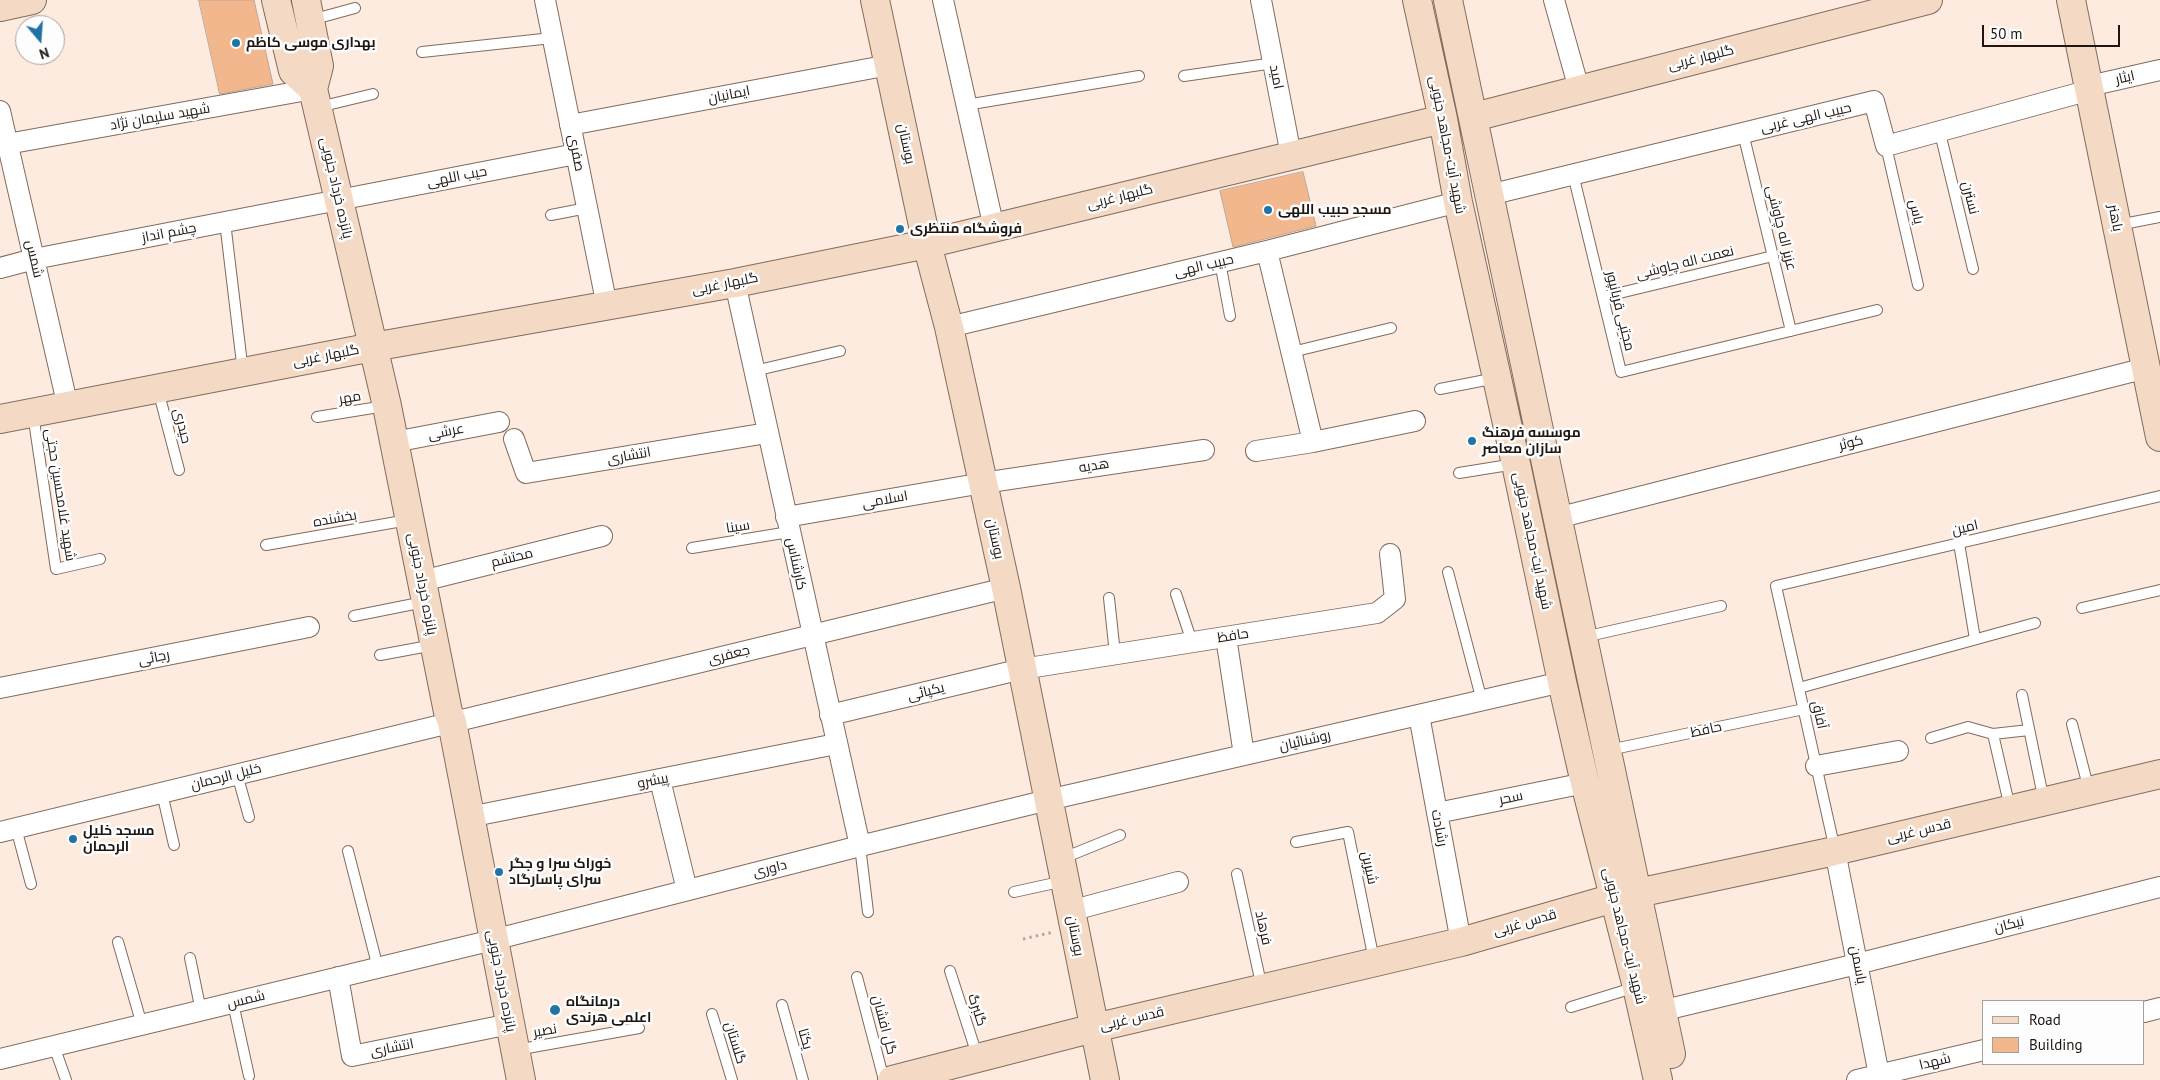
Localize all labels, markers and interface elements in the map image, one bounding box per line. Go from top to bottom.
north arrow [15,15,65,65]
scale bar [1985,15,2122,47]
text: 50 m [1990,24,2023,43]
place label: بهداری موسی کاظم [246,35,376,51]
marker: بهداری موسی کاظم [230,37,242,49]
street label: گلبهار غربی [1666,42,1736,74]
text: N [37,43,51,63]
street label: امید [1265,63,1287,91]
street label: ایثار [2114,68,2136,88]
street label: شهید آیت-مجاهد جنوبی [1425,75,1469,215]
street label: ایمانیان [707,83,751,107]
street label: حبیب الهی غربی [1759,99,1853,137]
street label: شهید سلیمان نژاد [109,100,211,134]
street label: بوستان [894,122,918,166]
street label: صفری [564,133,588,173]
street label: پانزده خرداد جنوبی [316,136,356,240]
street label: حیب اللهی [426,163,488,191]
street label: نسترن [1958,180,1982,216]
street label: گلبهار غربی [1085,181,1155,213]
street label: عزیز اله چاوشی [1762,184,1800,272]
street label: یاس [1905,198,1927,226]
place label: مسجد حبیب اللهی [1278,202,1392,218]
street label: باهنر [2104,203,2126,233]
marker: مسجد حبیب اللهی [1262,204,1274,216]
street label: چشم انداز [140,219,198,247]
place label: فروشگاه منتظری [910,221,1022,237]
marker: فروشگاه منتظری [894,223,906,235]
street label: شمس [21,238,47,280]
street label: نعمت اله چاوشی [1634,243,1736,283]
street label: حبیب الهی [1173,251,1235,281]
street label: گلبهار غربی [690,269,760,299]
street label: مجتبی قربانپور [1602,269,1638,353]
street label: گلبهار غربی [291,341,361,371]
street label: مهر [338,388,362,408]
street label: حیدری [170,407,194,445]
street label: عرشی [427,420,465,444]
place label: موسسه فرهنگ سازان معاصر [1482,425,1581,458]
street label: شهید غلامحسین حجتی [41,428,79,562]
street label: کوثر [1837,432,1865,454]
marker: موسسه فرهنگ سازان معاصر [1466,435,1478,447]
street label: انتشاری [606,444,652,468]
street label: هدیه [1078,455,1110,477]
street label: شهید آیت-مجاهد جنوبی [1509,471,1555,611]
street label: اسلامی [861,488,909,512]
street label: بخشنده [312,507,358,531]
street label: سینا [725,517,751,537]
street label: بوستان [983,517,1007,561]
street label: امین [1950,517,1980,539]
street label: پانزده خرداد جنوبی [404,532,440,636]
street label: کارشناس [782,536,810,592]
street label: محتشم [489,545,535,571]
street label: حافظ [1216,625,1250,647]
street label: جعفری [706,642,752,668]
street label: رجائی [137,647,171,669]
street label: یکپائی [906,679,946,705]
street label: آفاق [1808,699,1830,731]
street label: حافظ [1689,719,1723,741]
street label: روشنائیان [1278,727,1332,755]
street label: خلیل الرحمان [189,760,263,794]
street label: پیشرو [636,770,670,792]
street label: سحر [1498,787,1524,809]
street label: رشادت [1427,808,1451,848]
street label: قدس غربی [1885,815,1953,847]
place label: مسجد خلیل الرحمان [83,823,155,856]
marker: مسجد خلیل الرحمان [67,833,79,845]
street label: شیرین [1357,850,1381,886]
place label: خوراک سرا و جگر سرای پاسارگاد [509,856,611,889]
street label: داوری [751,857,789,881]
marker: خوراک سرا و جگر سرای پاسارگاد [493,866,505,878]
street label: شهید آیت-مجاهد جنوبی [1599,866,1649,1006]
street label: قدس غربی [1491,906,1559,940]
street label: فرهاد [1251,909,1275,947]
street label: نیکان [1992,913,2026,937]
street label: بوستان [1063,914,1087,958]
street label: پانزده خرداد جنوبی [483,929,519,1033]
street label: یاسمن [1846,944,1870,986]
street label: شمس [225,987,267,1013]
street label: گلبرگ [964,992,990,1028]
street label: گل افشان [868,993,900,1057]
place label: درمانگاه اعلمی هرندی [566,994,651,1026]
legend [1982,1000,2145,1065]
marker: درمانگاه اعلمی هرندی [548,1003,562,1017]
street label: قدس غربی [1098,1003,1166,1035]
text: Road [2029,1010,2061,1029]
street label: گلستان [721,1020,749,1066]
street label: نصیر [532,1021,558,1041]
street label: یکتا [794,1026,816,1052]
text: Building [2029,1035,2083,1054]
street label: انتشاری [369,1036,415,1060]
street label: شهدا [1917,1050,1953,1074]

